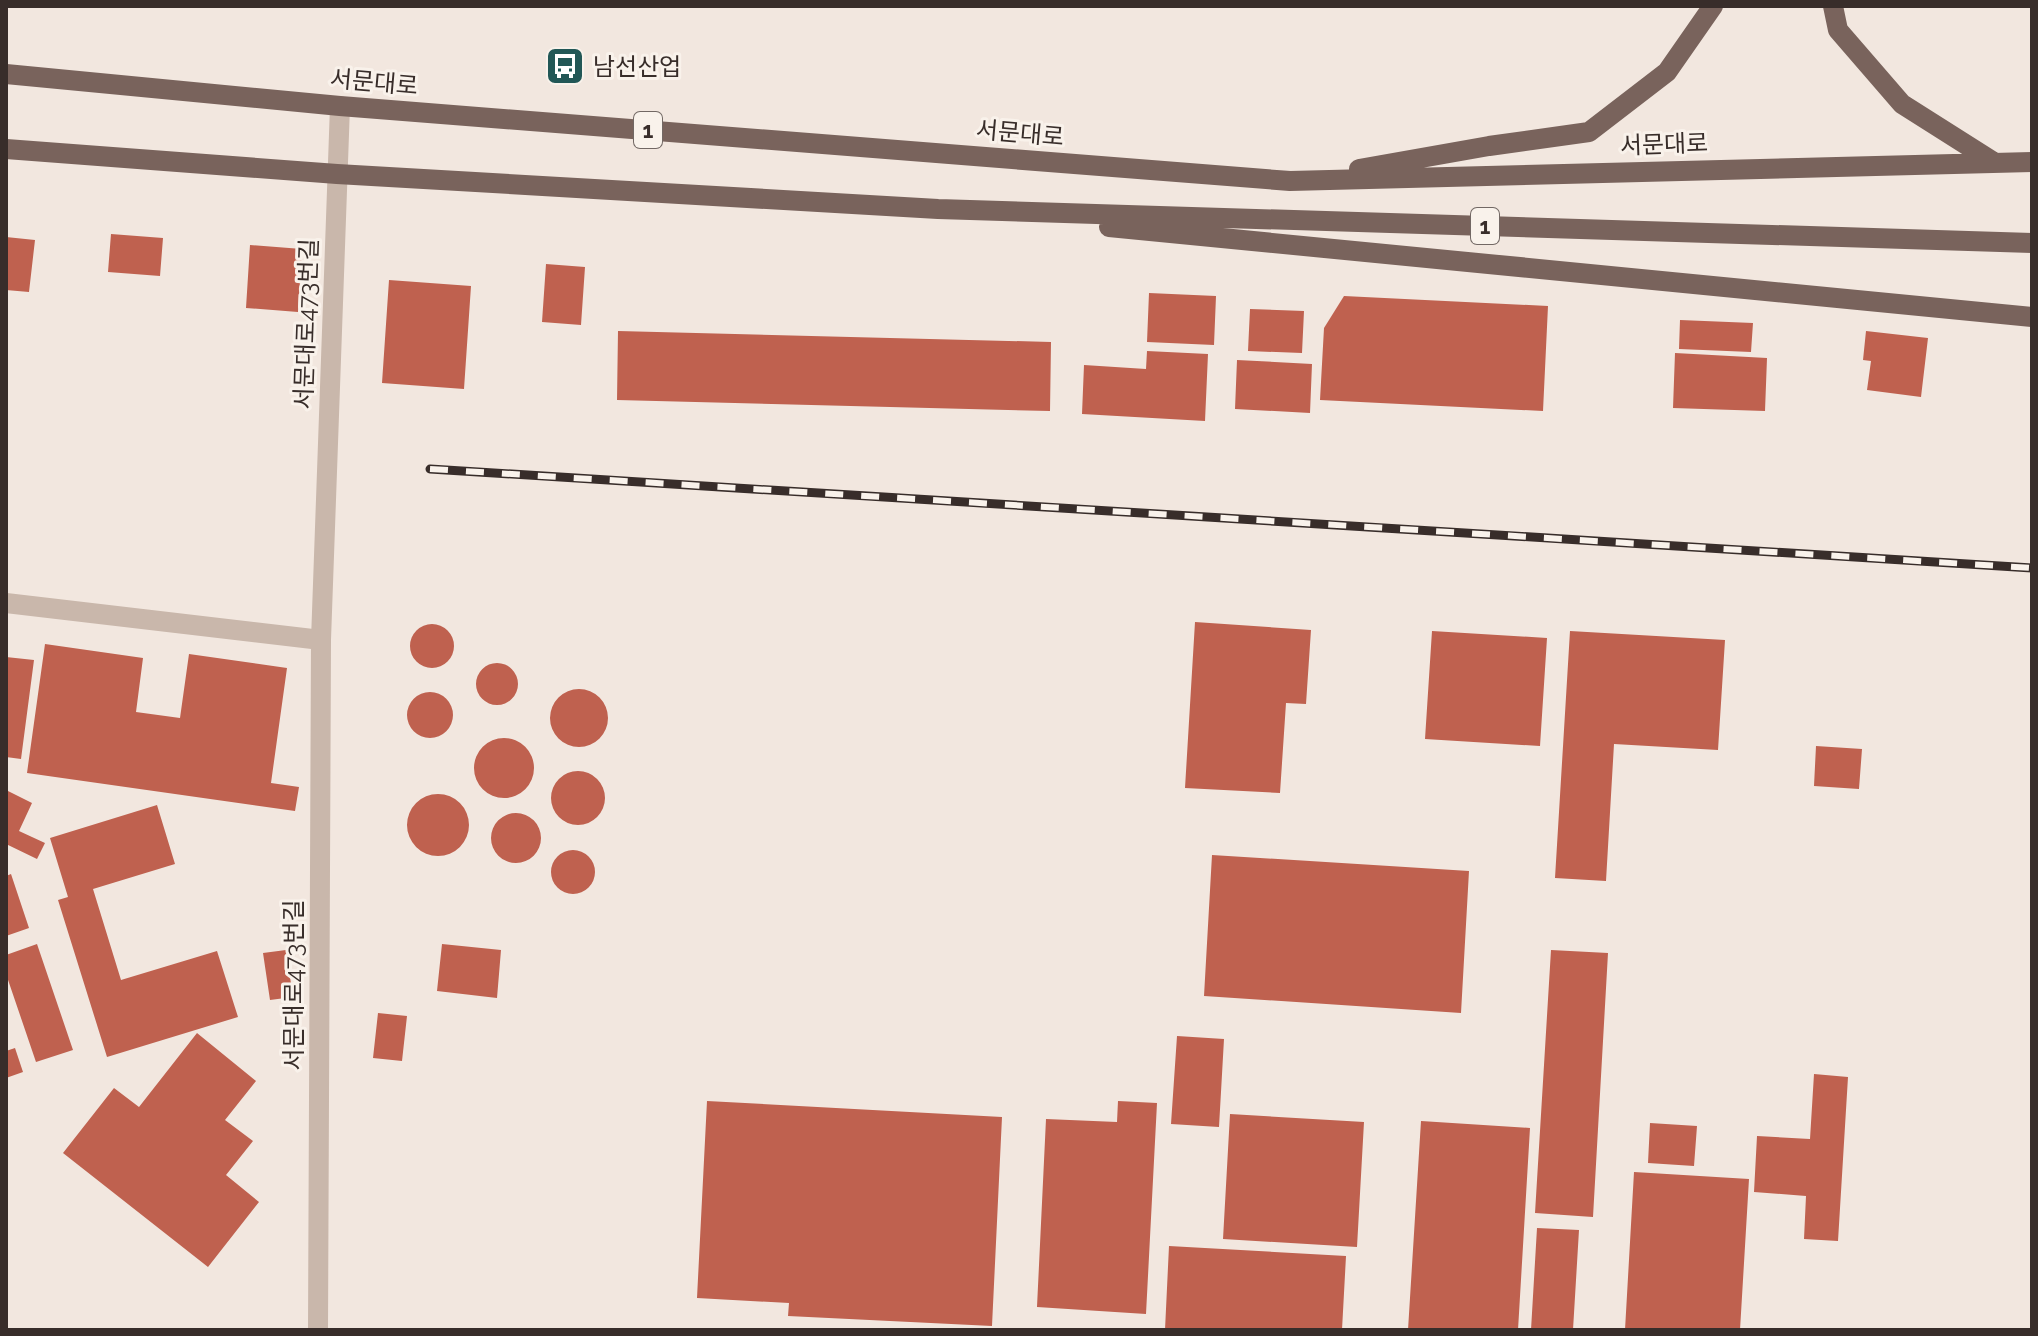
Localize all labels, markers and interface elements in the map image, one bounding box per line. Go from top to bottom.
bus stop icon: 남선산업 [544,45,586,87]
place label: 남선산업 [593,52,681,81]
street label: 서문대로 [329,64,419,100]
road number: 1 [634,112,662,148]
street label: 서문대로 [975,115,1065,151]
street label: 서문대로 [1619,128,1709,160]
road number: 1 [1471,208,1499,244]
street label: 서문대로473번길 [289,238,323,410]
street label: 서문대로473번길 [279,899,308,1071]

